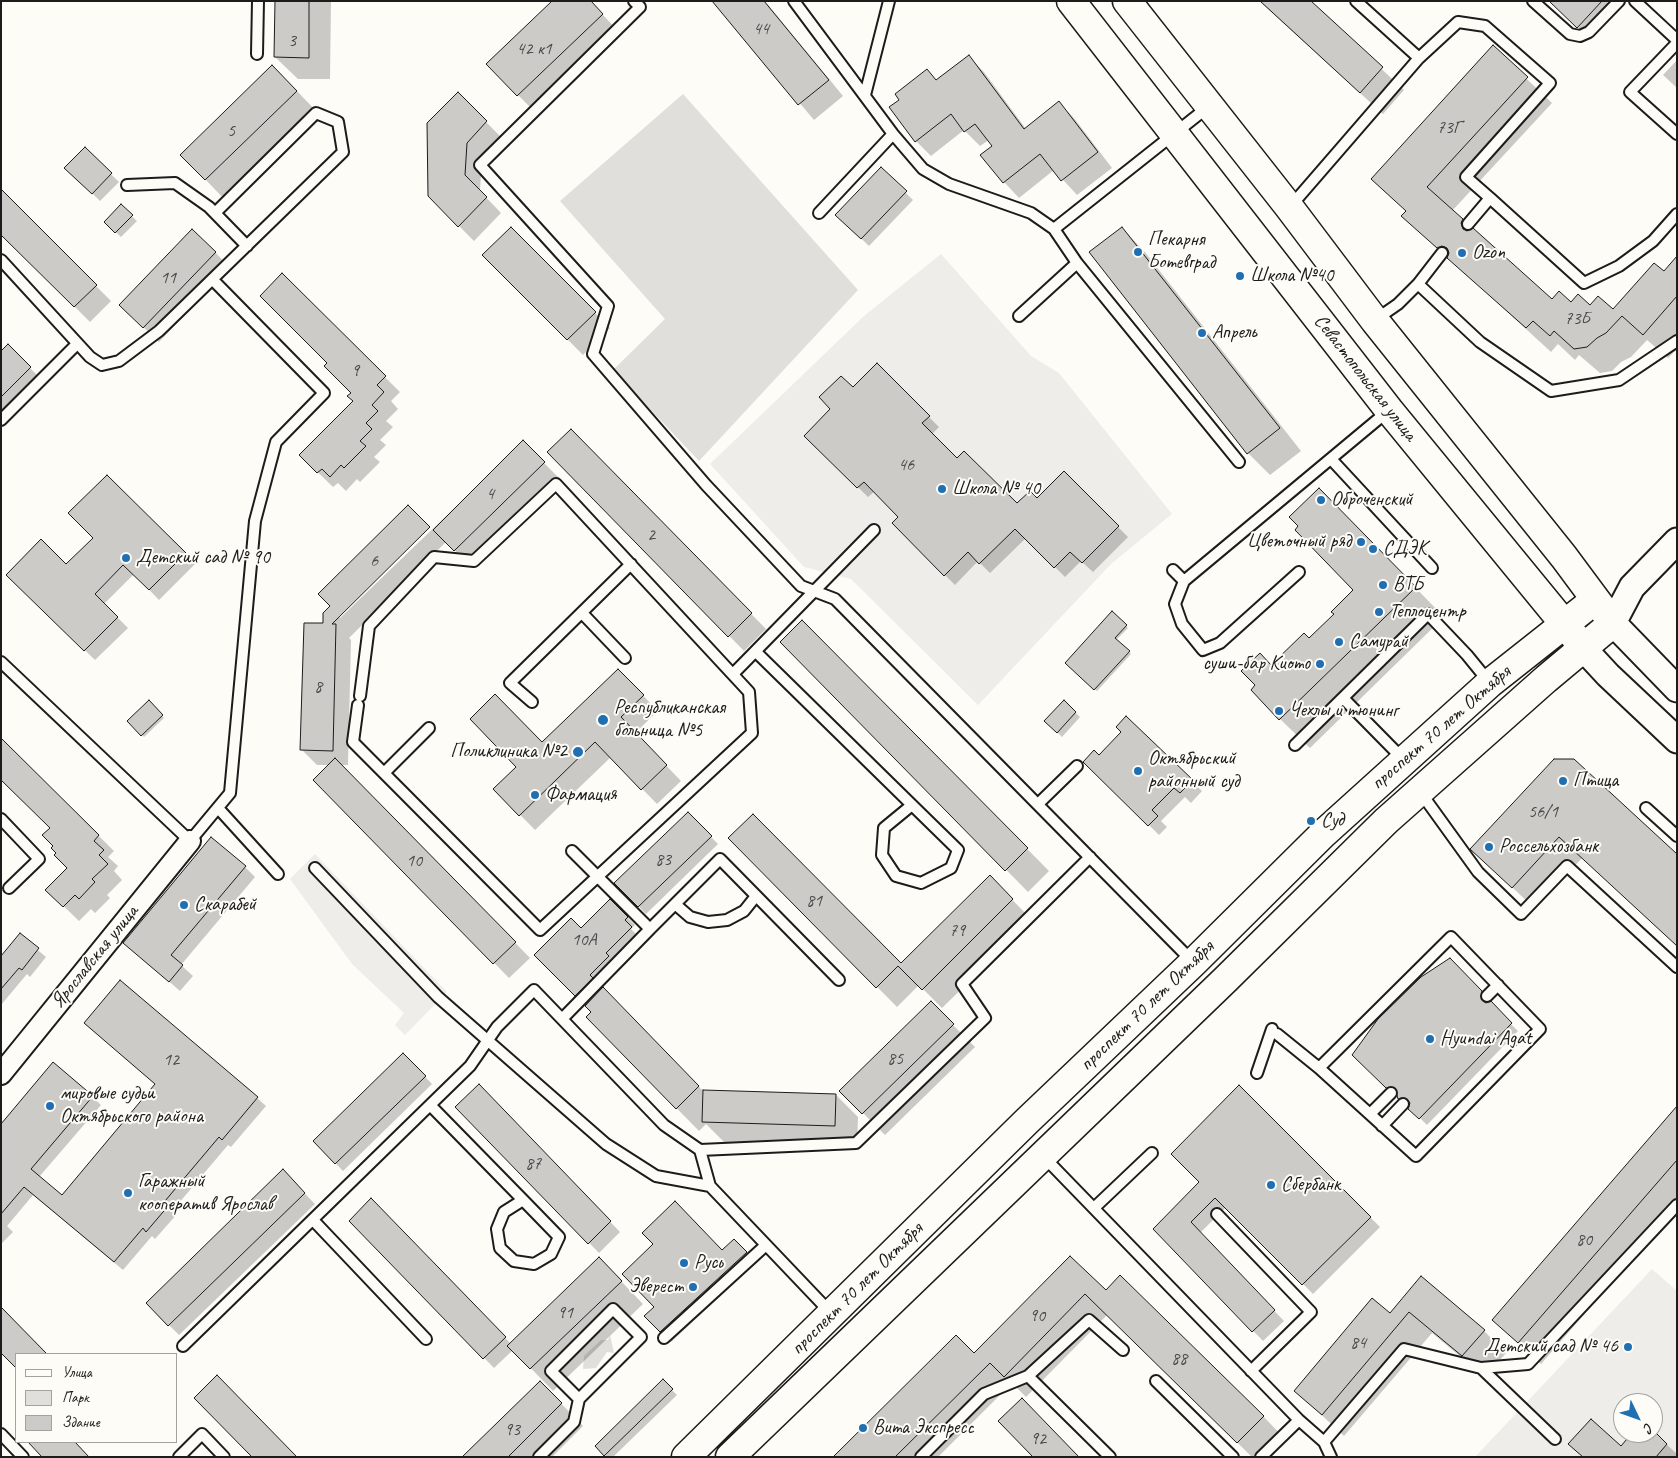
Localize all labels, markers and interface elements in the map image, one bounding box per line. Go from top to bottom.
house number: 44 [753,18,769,40]
house number: 3 [288,30,296,52]
house number: 42 к1 [516,38,552,60]
house number: 73Г [1437,117,1461,139]
house number: 5 [227,120,235,142]
place label: Пекарня Ботевград [1148,228,1215,275]
place label: Ozon [1472,241,1505,265]
marker: Пекарня Ботевград [1132,246,1144,258]
marker: Ozon [1456,247,1468,259]
place label: Школа №40 [1250,264,1333,288]
house number: 11 [160,267,176,289]
marker: Школа №40 [1234,270,1246,282]
house number: 73Б [1564,308,1590,330]
street label: Севастопольская улица [1308,310,1422,446]
place label: Апрель [1212,321,1257,345]
marker: Апрель [1196,327,1208,339]
house number: 9 [351,360,359,382]
house number: 46 [898,454,914,476]
place label: Школа № 40 [952,477,1040,501]
house number: 4 [486,483,494,505]
marker: Школа № 40 [936,483,948,495]
place label: Оброченский [1331,488,1413,512]
marker: Оброченский [1315,494,1327,506]
house number: 2 [647,524,655,546]
place label: Цветочный ряд [1247,530,1351,554]
marker: Цветочный ряд [1355,536,1367,548]
place label: СДЭК [1383,537,1427,561]
marker: СДЭК [1367,543,1379,555]
place label: Детский сад № 90 [136,546,270,570]
house number: 6 [370,550,378,572]
marker: Детский сад № 90 [120,552,132,564]
place label: ВТБ [1393,573,1423,597]
marker: ВТБ [1377,579,1389,591]
place label: Теплоцентр [1389,600,1466,624]
marker: Теплоцентр [1373,606,1385,618]
place label: Самурай [1349,630,1408,654]
marker: Самурай [1333,636,1345,648]
place label: суши-бар Киото [1203,652,1310,676]
marker: суши-бар Киото [1314,658,1326,670]
street label: проспект 70 лет Октября [1366,661,1516,795]
house number: 8 [314,676,322,698]
place label: Республиканская больница №5 [614,696,725,743]
place label: Чехлы и тюнинг [1289,699,1398,723]
marker: Чехлы и тюнинг [1273,705,1285,717]
marker: Республиканская больница №5 [596,713,610,727]
place label: Поликлиника №2 [450,740,567,764]
marker: Поликлиника №2 [571,745,585,759]
place label: Октябрьский районный суд [1148,747,1239,794]
marker: Октябрьский районный суд [1132,765,1144,777]
place label: Птица [1573,769,1618,793]
marker: Птица [1557,775,1569,787]
place label: Фармация [545,783,616,807]
marker: Фармация [529,789,541,801]
house number: 56/1 [1528,801,1558,823]
place label: Суд [1321,809,1344,833]
marker: Суд [1305,815,1317,827]
place label: Россельхозбанк [1499,835,1598,859]
marker: Россельхозбанк [1483,841,1495,853]
house number: 83 [655,849,671,871]
house number: 10 [406,850,422,872]
house number: 81 [806,890,822,912]
place label: Скарабей [194,893,256,917]
marker: Скарабей [178,899,190,911]
street label: Ярославская улица [46,900,144,1014]
house number: 79 [949,920,965,942]
house number: 10А [571,929,597,951]
street label: проспект 70 лет Октября [1075,936,1219,1076]
place label: Hyundai Agat [1440,1027,1531,1051]
marker: Hyundai Agat [1424,1033,1436,1045]
house number: 85 [887,1048,903,1070]
house number: 12 [163,1049,179,1071]
place label: мировые судьи Октябрьского района [60,1082,203,1129]
marker: мировые судьи Октябрьского района [44,1100,56,1112]
house number: 87 [525,1153,541,1175]
place label: Гаражный кооператив Ярослав [138,1170,273,1217]
place label: Сбербанк [1281,1173,1340,1197]
marker: Сбербанк [1265,1179,1277,1191]
marker: Гаражный кооператив Ярослав [122,1187,134,1199]
street label: проспект 70 лет Октября [786,1218,928,1360]
house number: 80 [1576,1229,1592,1251]
place label: Русь [694,1251,723,1275]
marker: Русь [678,1257,690,1269]
place label: Эверест [629,1275,683,1299]
marker: Эверест [687,1281,699,1293]
house number: 91 [557,1302,573,1324]
house number: 90 [1029,1305,1045,1327]
house number: 84 [1350,1332,1366,1354]
place label: Детский сад № 46 [1484,1335,1618,1359]
marker: Детский сад № 46 [1622,1341,1634,1353]
house number: 88 [1171,1348,1187,1370]
legend [15,1353,178,1443]
text: Улица [62,1363,92,1382]
text: Парк [62,1388,89,1407]
north arrow [1613,1393,1663,1443]
text: Здание [62,1413,100,1432]
place label: Вита Экспресс [873,1416,974,1440]
house number: 93 [504,1419,520,1441]
text: С [1640,1419,1657,1436]
marker: Вита Экспресс [857,1422,869,1434]
house number: 92 [1030,1428,1046,1450]

